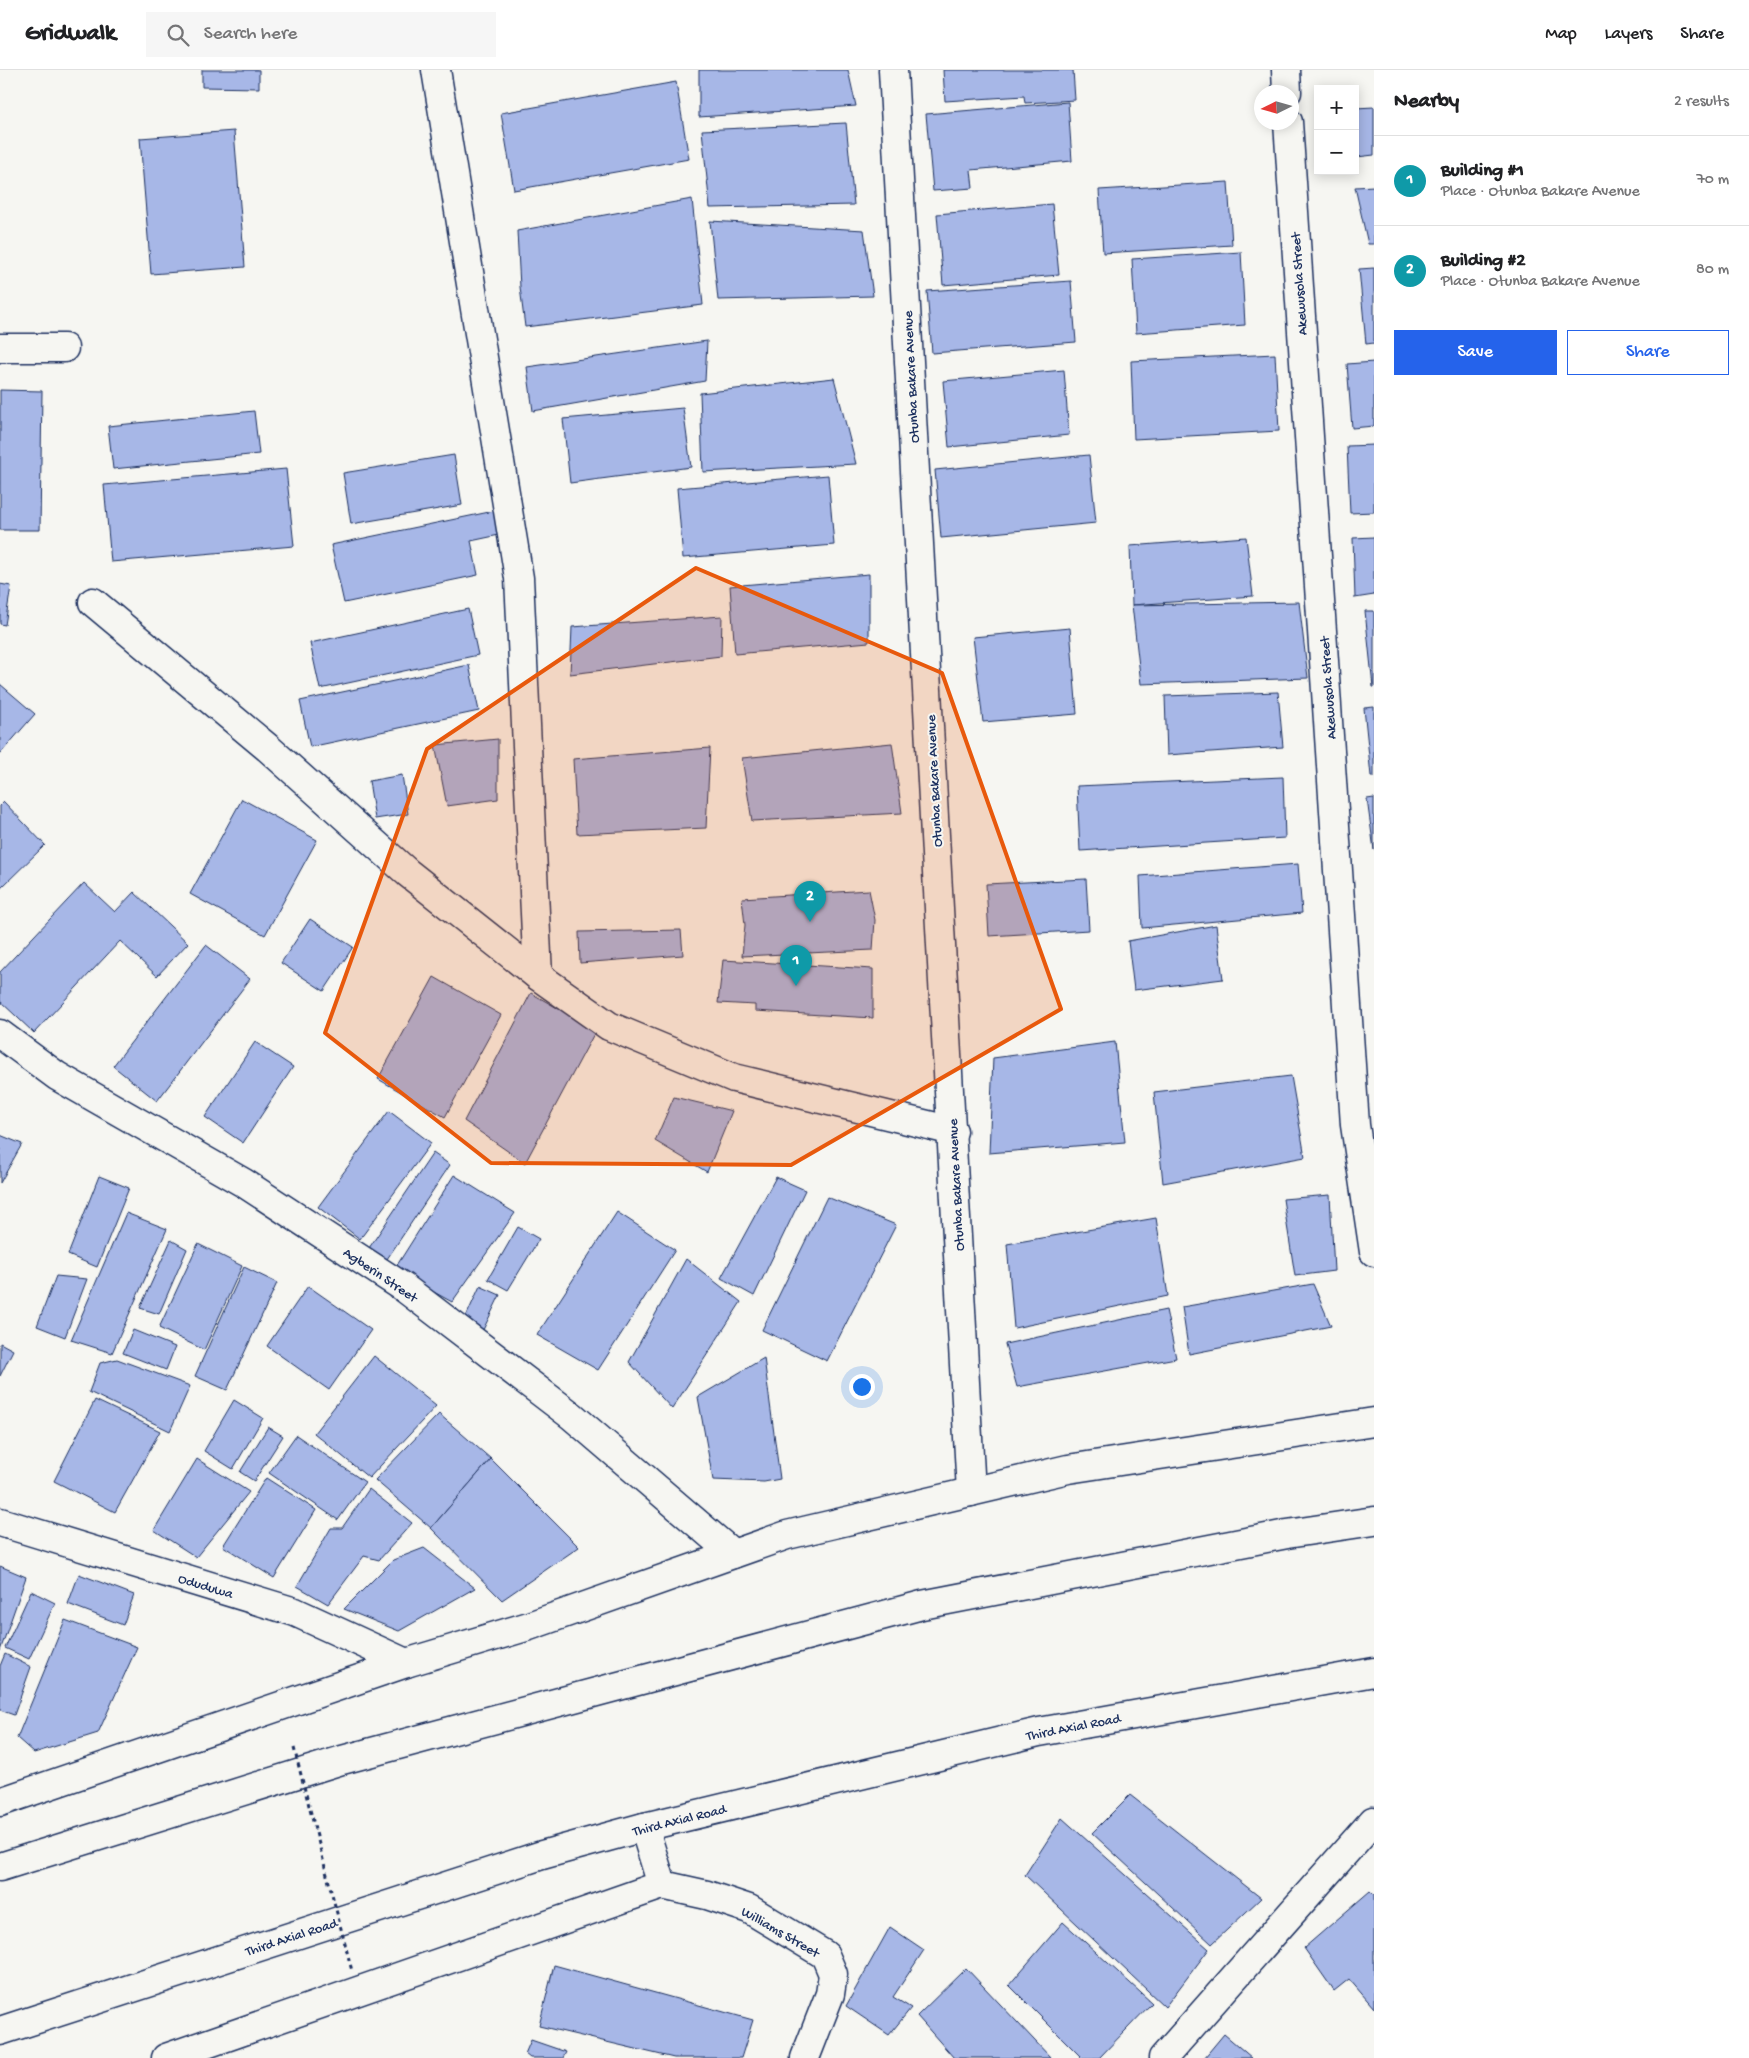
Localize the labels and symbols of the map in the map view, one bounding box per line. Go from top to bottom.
north arrow [1254,85,1299,130]
street label: Akewusola Street [1288,231,1313,336]
street label: Otunba Bakare Avenue [901,310,924,443]
street label: Akewusola Street [1317,635,1342,740]
street label: Otunba Bakare Avenue [924,714,947,847]
pin: 2 [794,881,826,922]
pin: 1 [780,945,812,986]
street label: Otunba Bakare Avenue [946,1118,969,1251]
street label: Agberin Street [339,1245,421,1308]
your location [849,1374,875,1400]
street label: Oduduwa [176,1571,236,1604]
street label: Third Axial Road [1024,1711,1124,1746]
street label: Third Axial Road [630,1801,730,1842]
street label: Williams Street [738,1904,823,1963]
street label: Third Axial Road [243,1915,342,1962]

